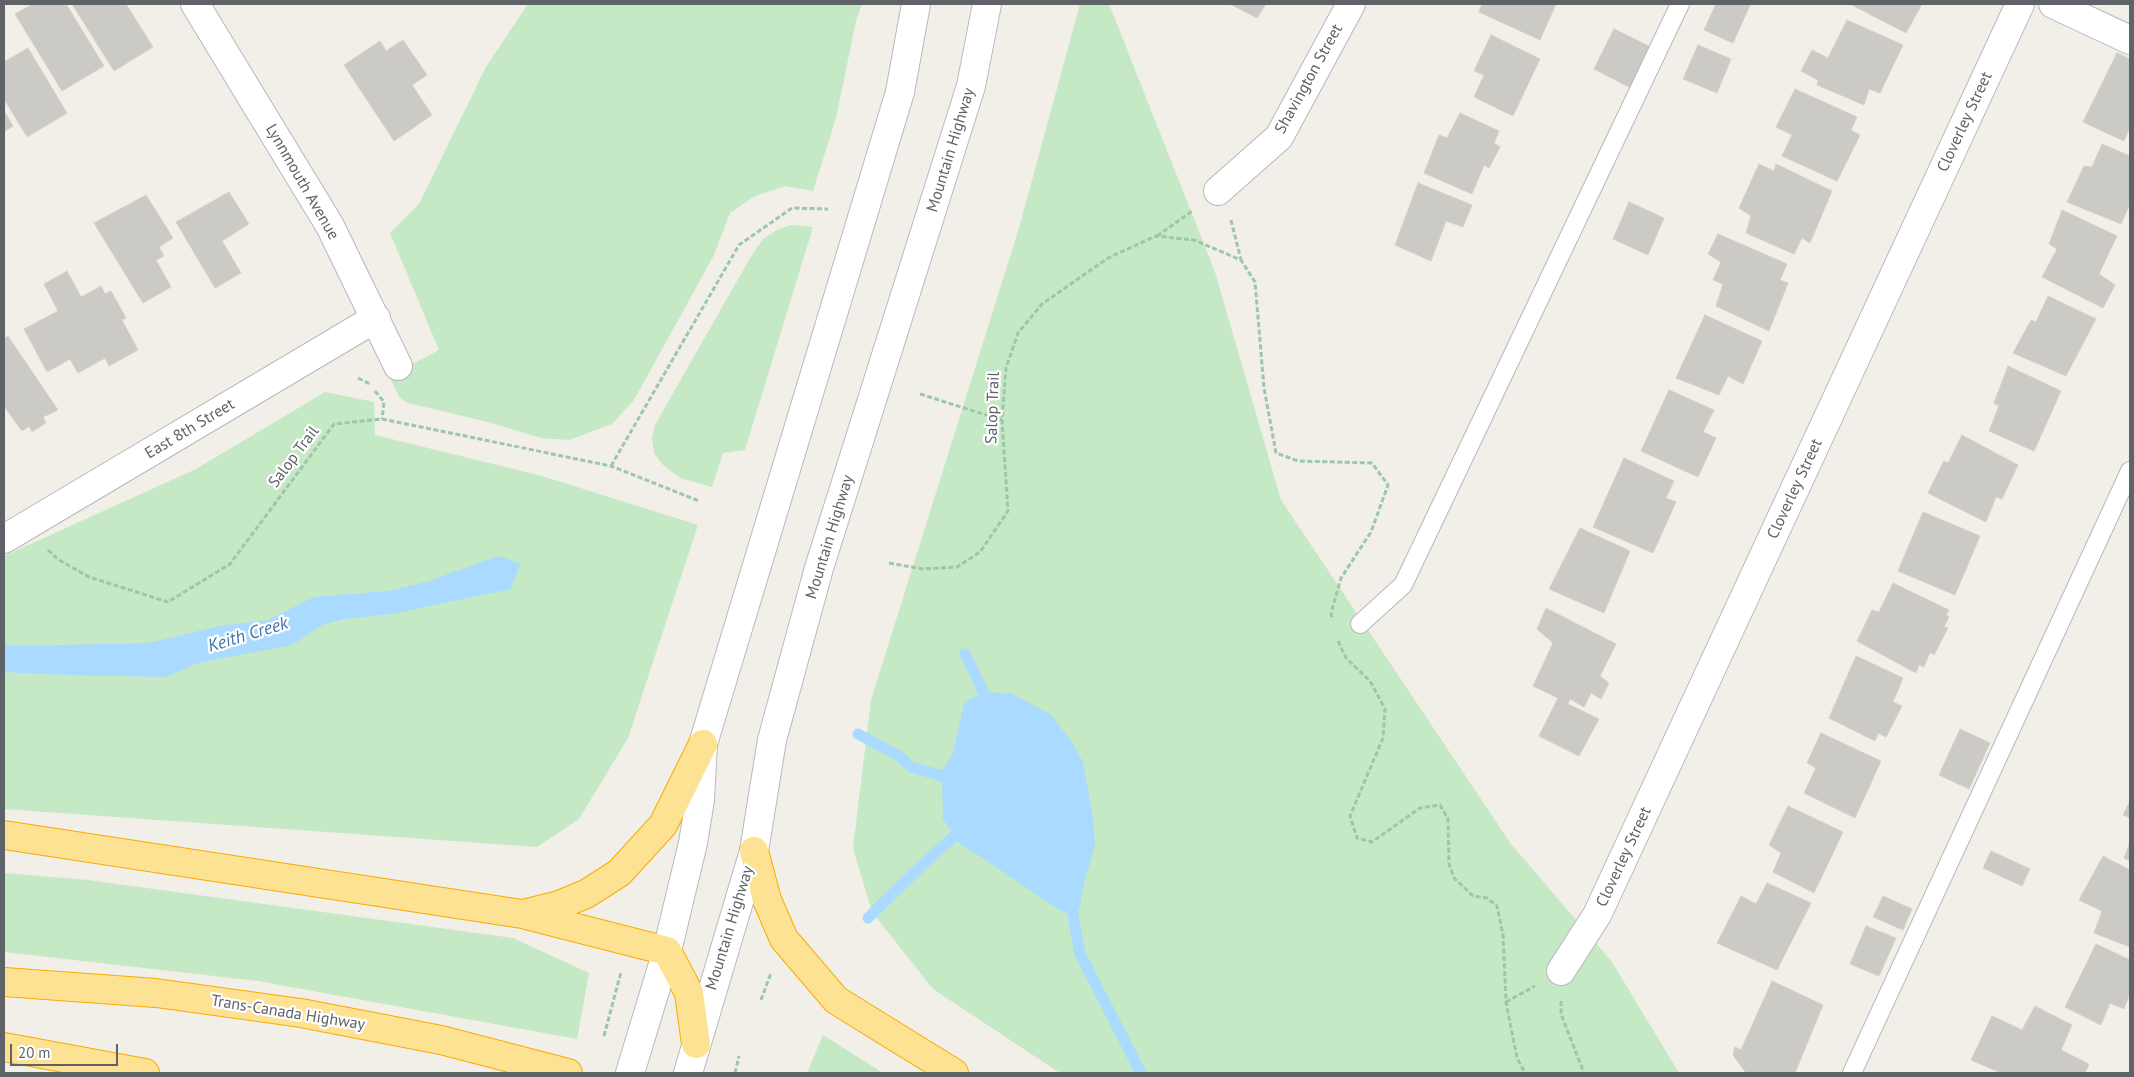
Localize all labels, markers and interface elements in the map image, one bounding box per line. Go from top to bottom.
street label: Shavington Street [1271,21,1347,137]
street label: Cloverley Street [1933,69,1997,175]
street label: Mountain Highway [923,86,979,214]
street label: Lynnmouth Avenue [261,121,343,243]
street label: Salop Trail [982,372,1004,444]
street label: East 8th Street [142,395,238,463]
street label: Salop Trail [265,422,323,492]
street label: Cloverley Street [1763,436,1827,542]
street label: Mountain Highway [802,473,858,601]
water label: Keith Creek [205,613,291,657]
street label: Cloverley Street [1592,804,1656,910]
street label: Mountain Highway [702,864,758,992]
street label: Trans-Canada Highway [210,991,366,1035]
scale bar [12,1034,120,1066]
text: 20 m [18,1043,51,1062]

